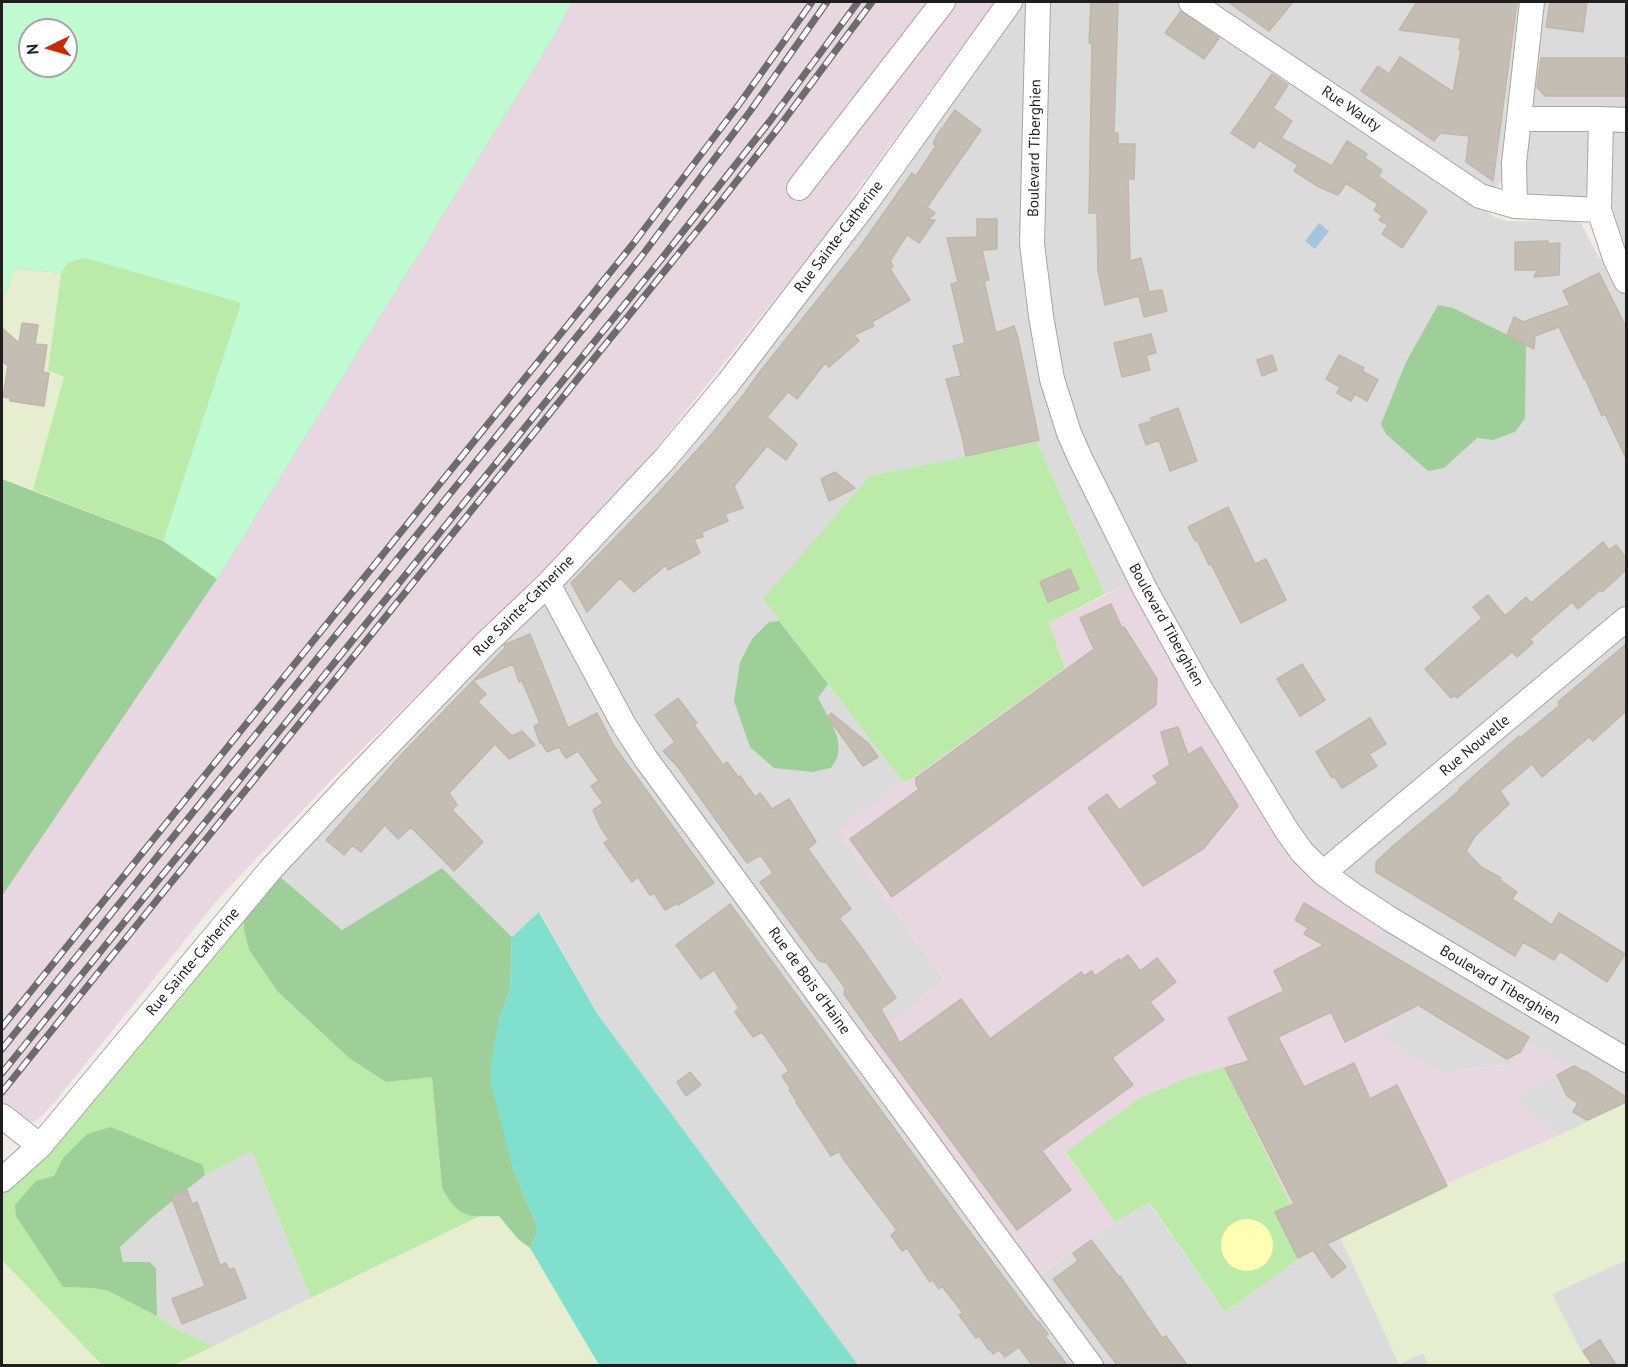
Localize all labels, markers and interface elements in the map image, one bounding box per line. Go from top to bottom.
north arrow [18,18,78,78]
text: N [22,43,42,56]
street label: Boulevard Tiberghien [1025,79,1045,217]
street label: Rue Wauty [1318,83,1384,135]
street label: Rue Sainte-Catherine [791,177,887,297]
street label: Rue Sainte-Catherine [470,552,578,660]
street label: Boulevard Tiberghien [1125,560,1207,690]
street label: Rue Nouvelle [1436,712,1514,780]
street label: Rue Sainte-Catherine [143,904,243,1020]
street label: Rue de Bois d'Haine [764,924,854,1038]
street label: Boulevard Tiberghien [1436,942,1564,1028]

